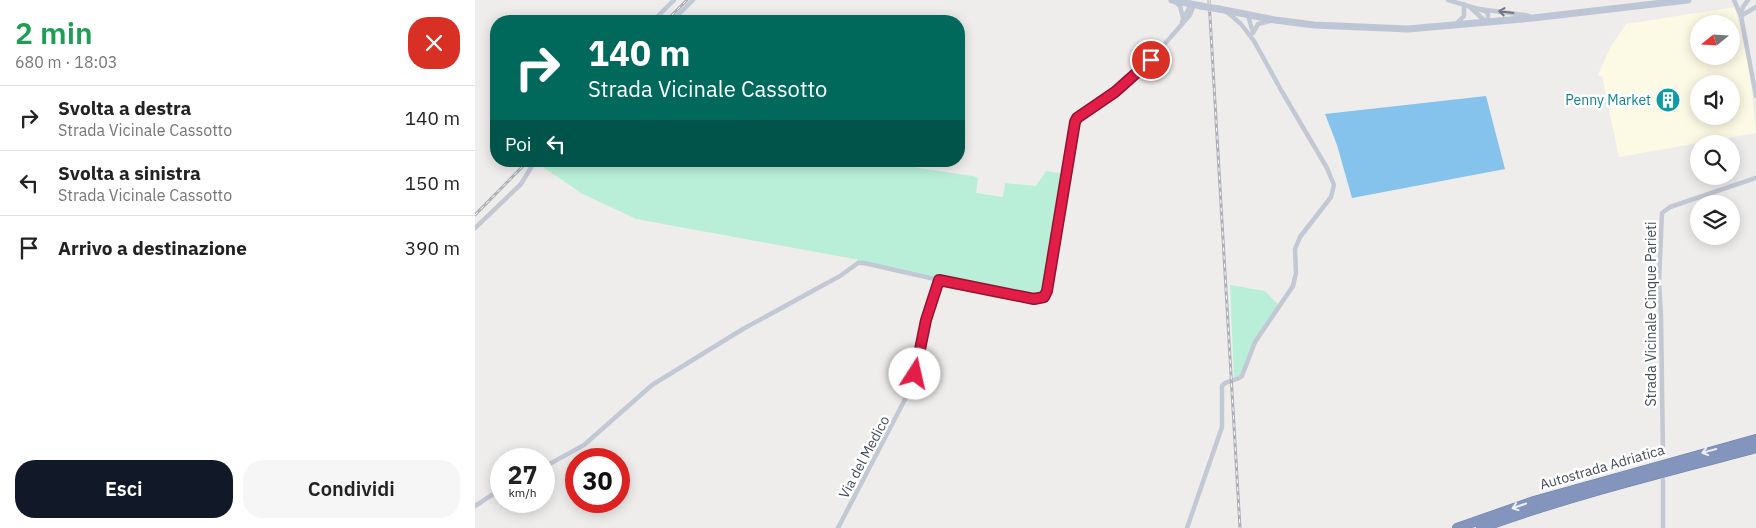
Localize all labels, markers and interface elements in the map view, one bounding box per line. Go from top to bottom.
one-way arrow [1498,7,1514,17]
text: 2 min [15,13,93,52]
north arrow [1690,15,1740,65]
map controls [1690,15,1740,245]
button: close [408,17,460,69]
text: 140 m [588,30,691,76]
icon: right [505,35,570,100]
pin [1130,39,1172,81]
icon: arrive [1137,46,1165,74]
text: 680 m · 18:03 [15,52,117,72]
text: Strada Vicinale Cassotto [588,74,827,103]
button: sound [1690,75,1740,125]
building icon: Penny Market [1655,87,1681,113]
place label: Penny Market [1565,91,1651,109]
text: Svolta a destra [58,96,191,120]
icon: right [15,104,43,132]
text: 140 m [405,106,460,130]
text: Strada Vicinale Cassotto [58,120,232,140]
icon: left [542,130,570,158]
text: Poi [505,132,532,156]
button: search [1690,135,1740,185]
text: Svolta a sinistra [58,161,201,185]
icon: left [15,169,43,197]
text: 150 m [405,171,460,195]
text: Strada Vicinale Cassotto [58,185,232,205]
button: layers [1690,195,1740,245]
street label: Strada Vicinale Cinque Parieti [1642,221,1660,407]
icon: arrive [15,234,43,262]
text: Arrivo a destinazione [58,236,247,260]
text: 390 m [405,236,460,260]
position arrow [888,347,940,399]
street label: Via del Medico [835,412,893,501]
street label: Autostrada Adriatica [1538,440,1667,493]
one-way arrow [1701,447,1717,457]
speed limit sign: 30 [565,448,630,513]
text: 27 [507,458,538,491]
button: Esci [15,460,233,518]
button: Condividi [243,460,460,518]
text: km/h [508,485,537,500]
one-way arrow [1512,502,1527,511]

